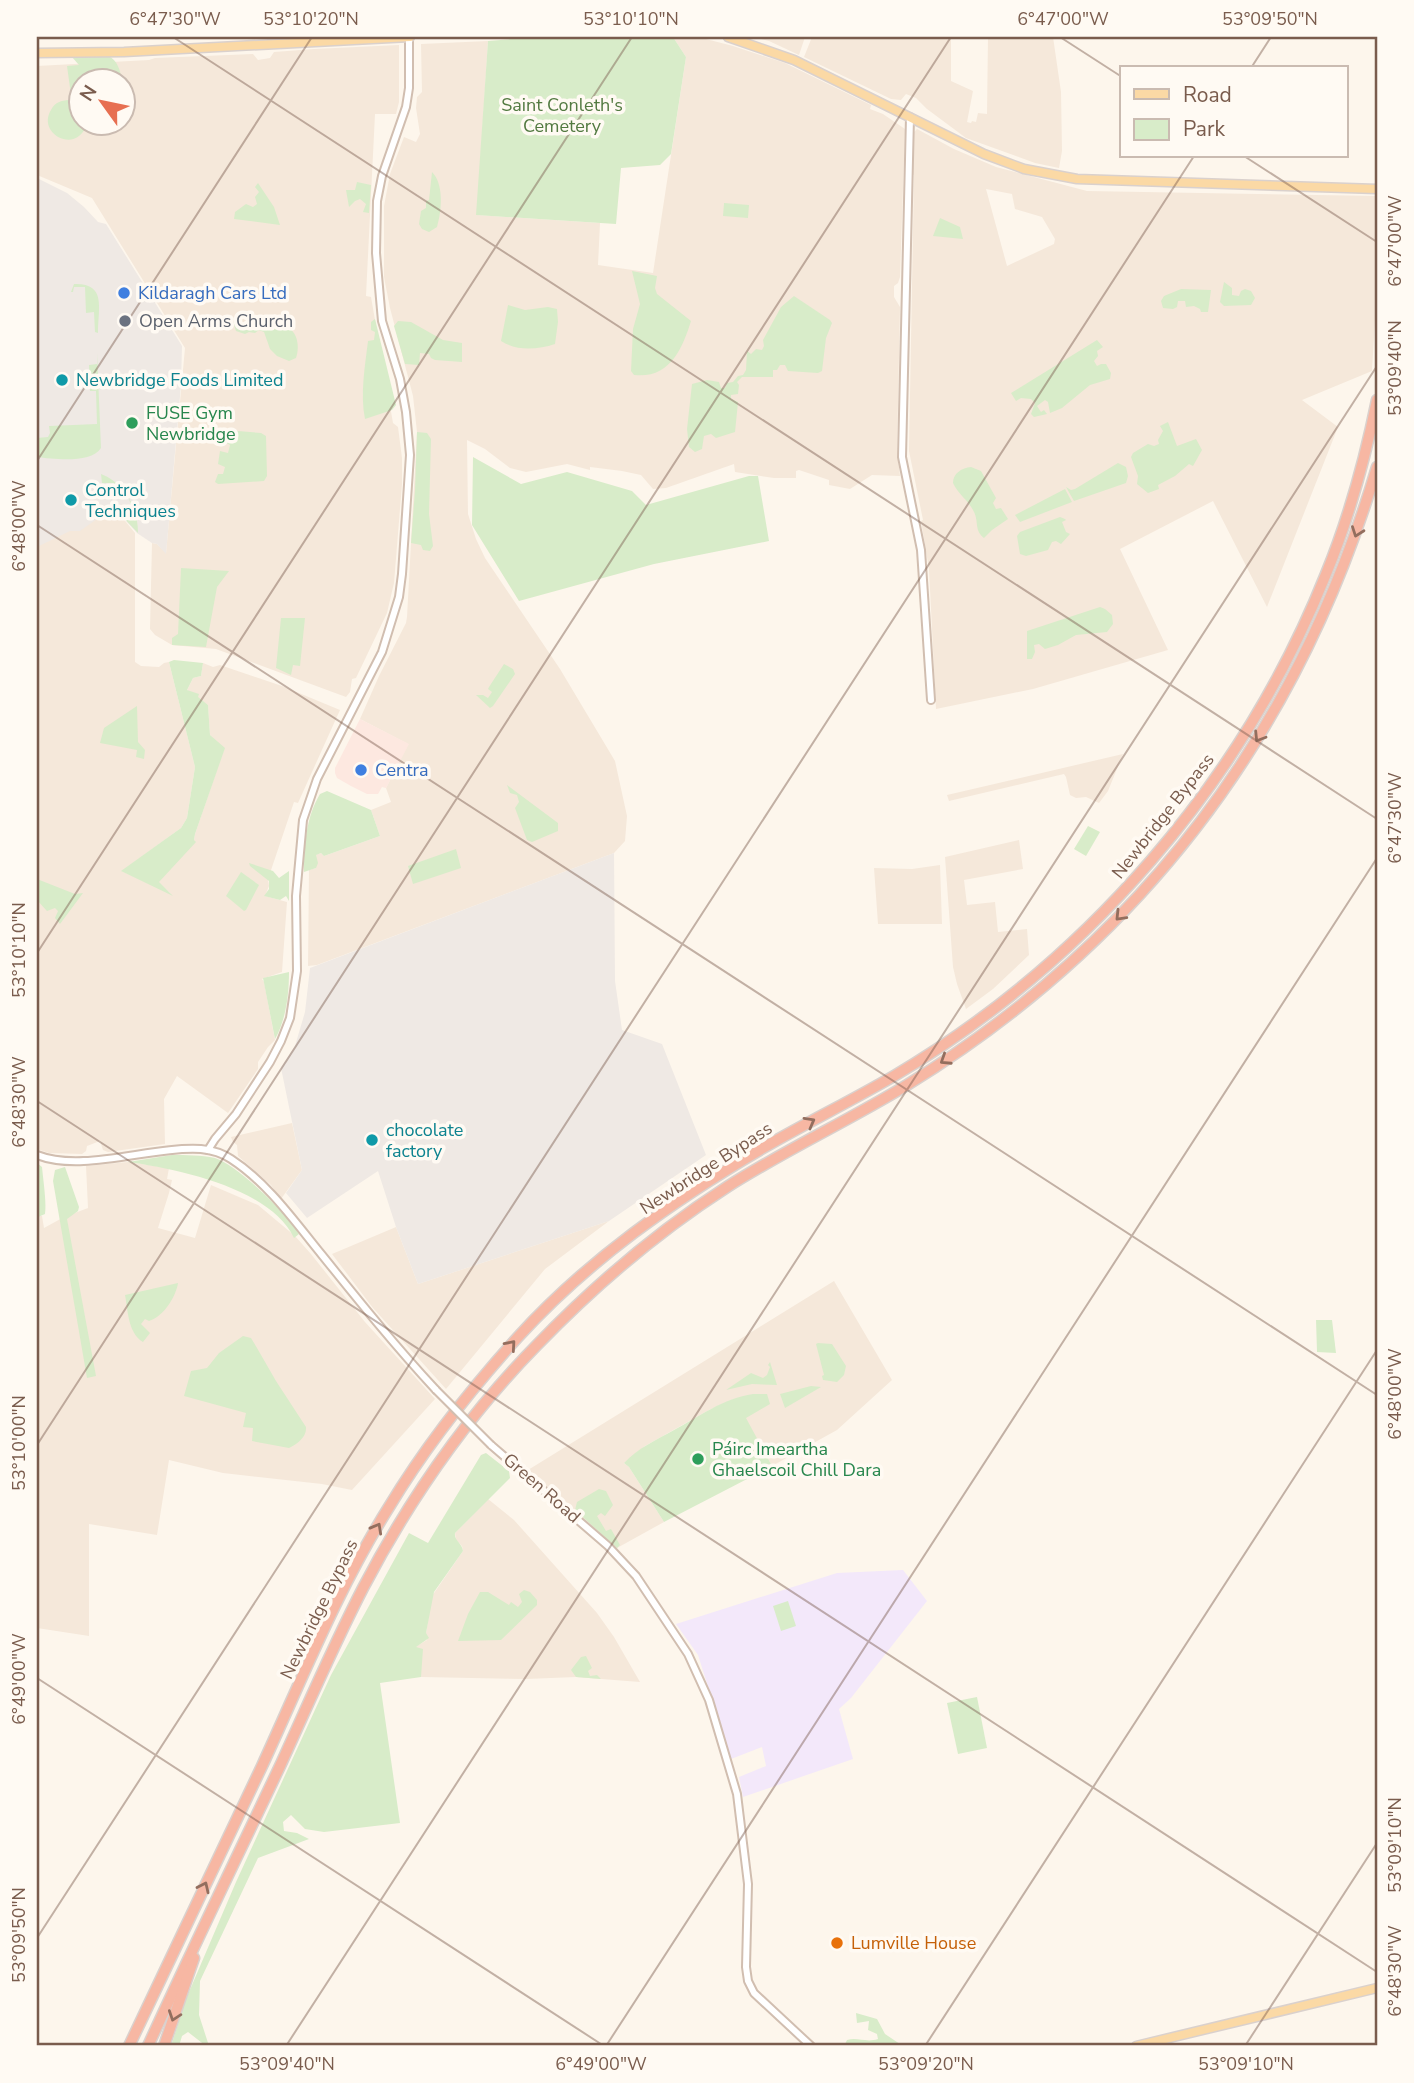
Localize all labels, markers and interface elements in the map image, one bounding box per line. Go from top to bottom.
text: 6°47'30"W [129,7,221,31]
text: 53°10'20"N [263,7,359,31]
text: 53°10'10"N [583,7,679,31]
text: 6°47'00"W [1017,7,1109,31]
text: 53°09'50"N [1222,7,1318,31]
north arrow [66,66,136,136]
legend [1120,66,1348,158]
text: N [74,80,103,106]
text: Road [1183,81,1232,109]
park label: Saint Conleth's Cemetery [501,93,623,138]
text: Park [1183,115,1225,143]
text: 6°47'00"W [1383,195,1407,287]
place label: Kildaragh Cars Ltd [138,281,287,305]
marker: Kildaragh Cars Ltd [116,285,132,301]
place label: Open Arms Church [139,309,293,333]
marker: Open Arms Church [117,313,133,329]
text: 53°09'40"N [1383,320,1407,416]
place label: Newbridge Foods Limited [76,368,283,392]
marker: Newbridge Foods Limited [54,372,70,388]
place label: FUSE Gym Newbridge [146,401,236,446]
marker: FUSE Gym Newbridge [124,415,140,431]
place label: Control Techniques [85,478,176,523]
text: 6°48'00"W [7,480,31,572]
marker: Control Techniques [63,492,79,508]
one-way arrow [1351,525,1365,537]
one-way arrow [1254,729,1267,742]
street label: Newbridge Bypass [1106,748,1220,884]
place label: Centra [375,758,428,782]
marker: Centra [353,762,369,778]
text: 6°47'30"W [1383,772,1407,864]
text: 53°10'10"N [7,902,31,998]
one-way arrow [1115,908,1128,921]
one-way arrow [939,1052,952,1065]
text: 6°48'30"W [7,1056,31,1148]
street label: Newbridge Bypass [635,1116,777,1220]
one-way arrow [803,1117,815,1131]
place label: chocolate factory [386,1118,463,1163]
marker: chocolate factory [364,1132,380,1148]
one-way arrow [503,1340,515,1353]
text: 6°48'00"W [1383,1348,1407,1440]
text: 53°10'00"N [7,1395,31,1491]
place label: Páirc Imeartha Ghaelscoil Chill Dara [712,1437,881,1482]
street label: Green Road [498,1448,586,1528]
marker: Páirc Imeartha Ghaelscoil Chill Dara [690,1451,706,1467]
one-way arrow [369,1522,382,1535]
street label: Newbridge Bypass [275,1535,363,1683]
text: 6°49'00"W [7,1633,31,1725]
text: 53°09'10"N [1383,1797,1407,1893]
one-way arrow [196,1882,210,1894]
text: 53°09'50"N [7,1887,31,1983]
text: 6°48'30"W [1383,1925,1407,2017]
place label: Lumville House [851,1931,976,1955]
marker: Lumville House [829,1935,845,1951]
one-way arrow [168,2009,182,2021]
text: 53°09'40"N [239,2052,335,2076]
text: 6°49'00"W [555,2052,647,2076]
text: 53°09'20"N [878,2052,974,2076]
text: 53°09'10"N [1198,2052,1294,2076]

